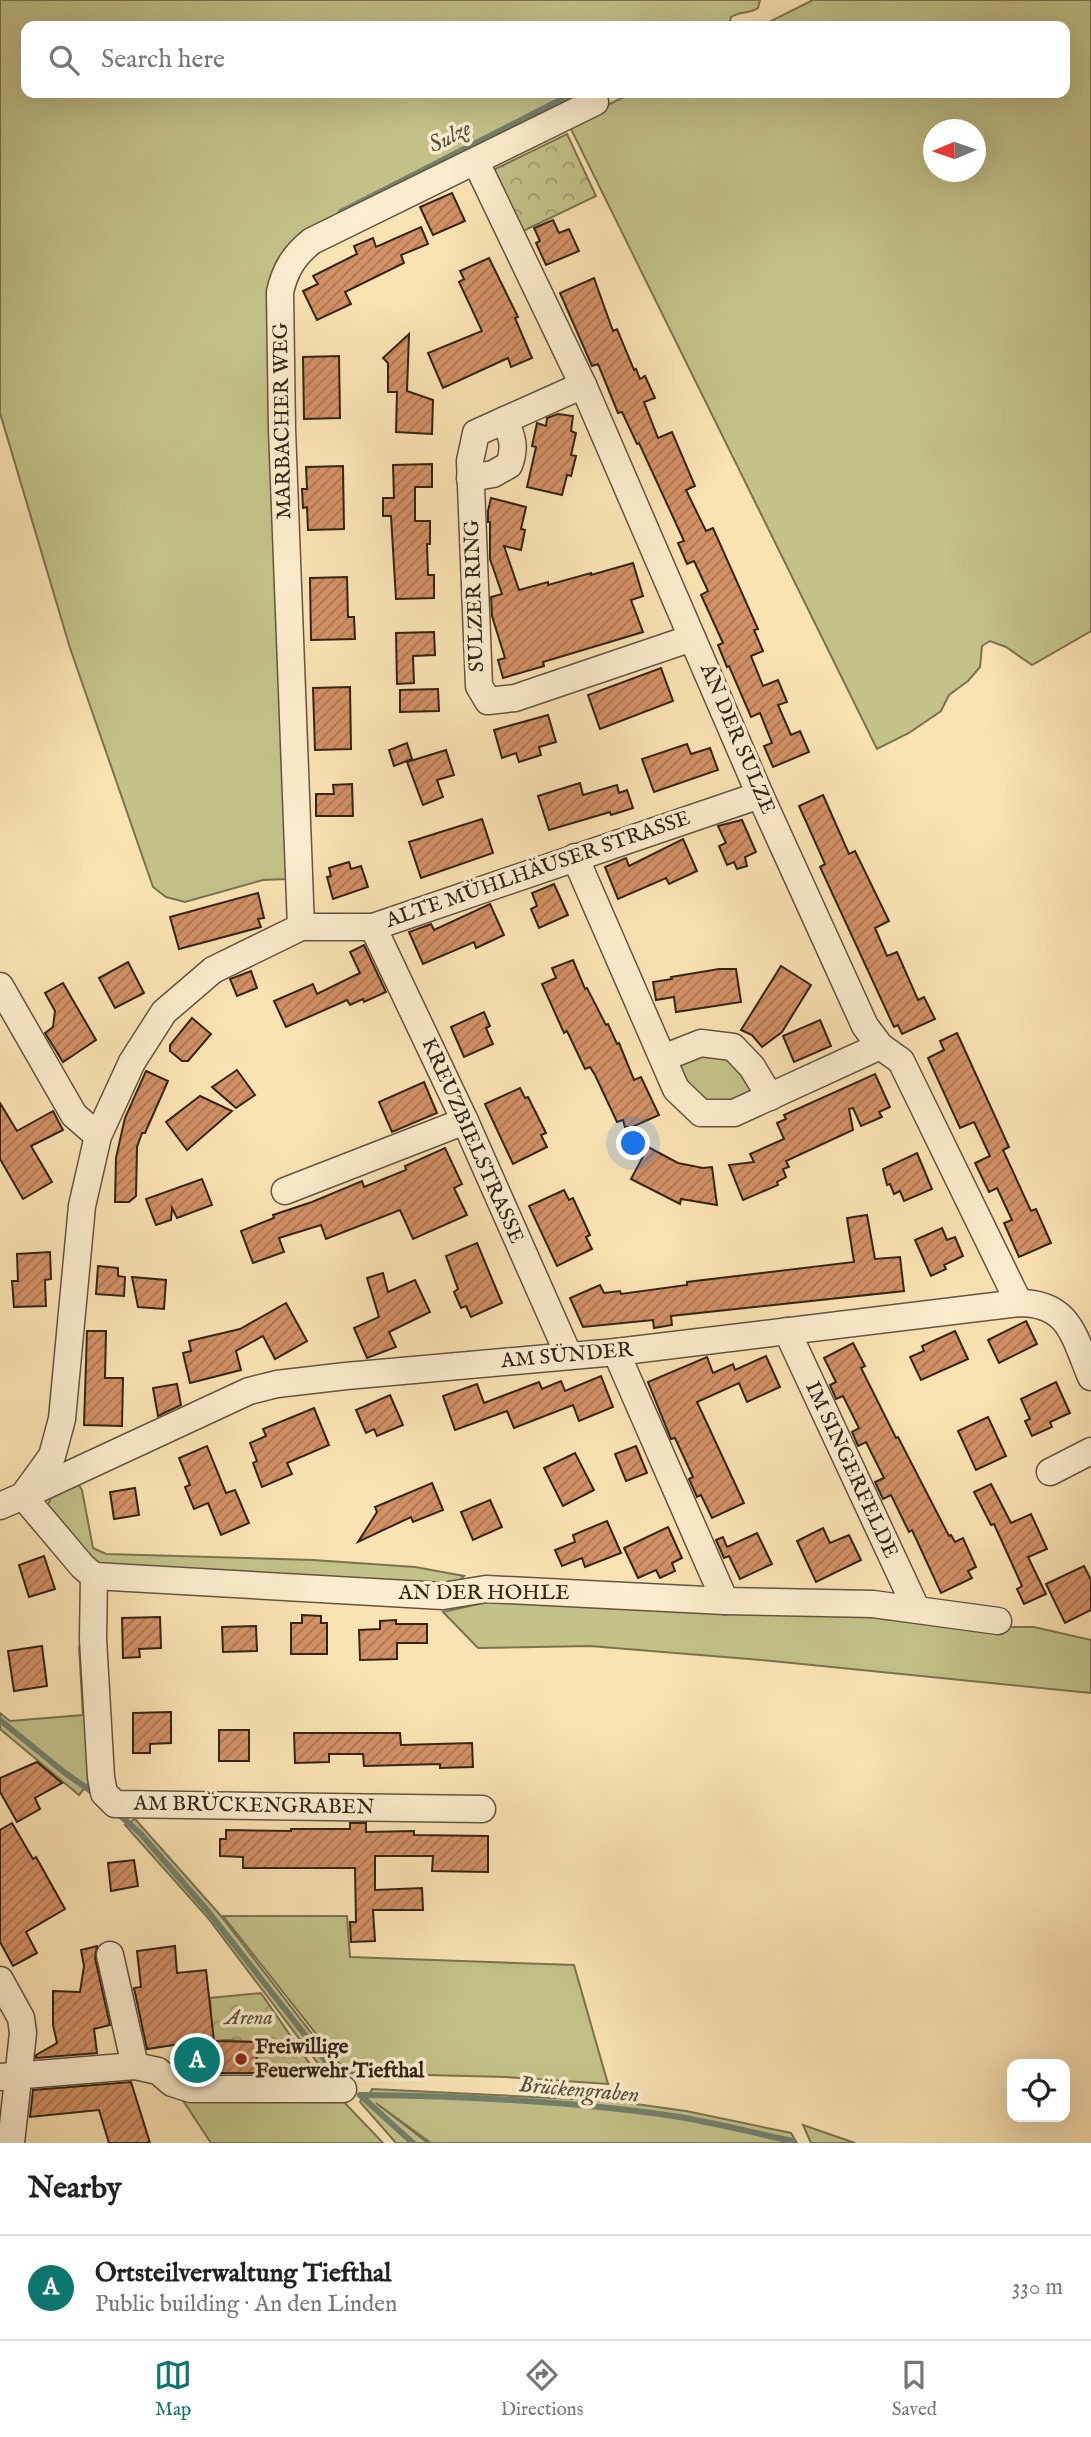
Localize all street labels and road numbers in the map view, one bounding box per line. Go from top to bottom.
street label: MARBACHER WEG [268,322,298,520]
street label: SULZER RING [459,519,491,673]
street label: AN DER SULZE [693,659,781,819]
street label: ALTE MÜHLHÄUSER STRASSE [381,804,694,935]
street label: KREUZBIELSTRASSE [414,1034,530,1248]
street label: AM SÜNDER [499,1337,635,1375]
street label: IM SINGERFELDE [798,1377,904,1563]
street label: AN DER HOHLE [397,1580,570,1607]
street label: AM BRÜCKENGRABEN [132,1790,375,1822]

